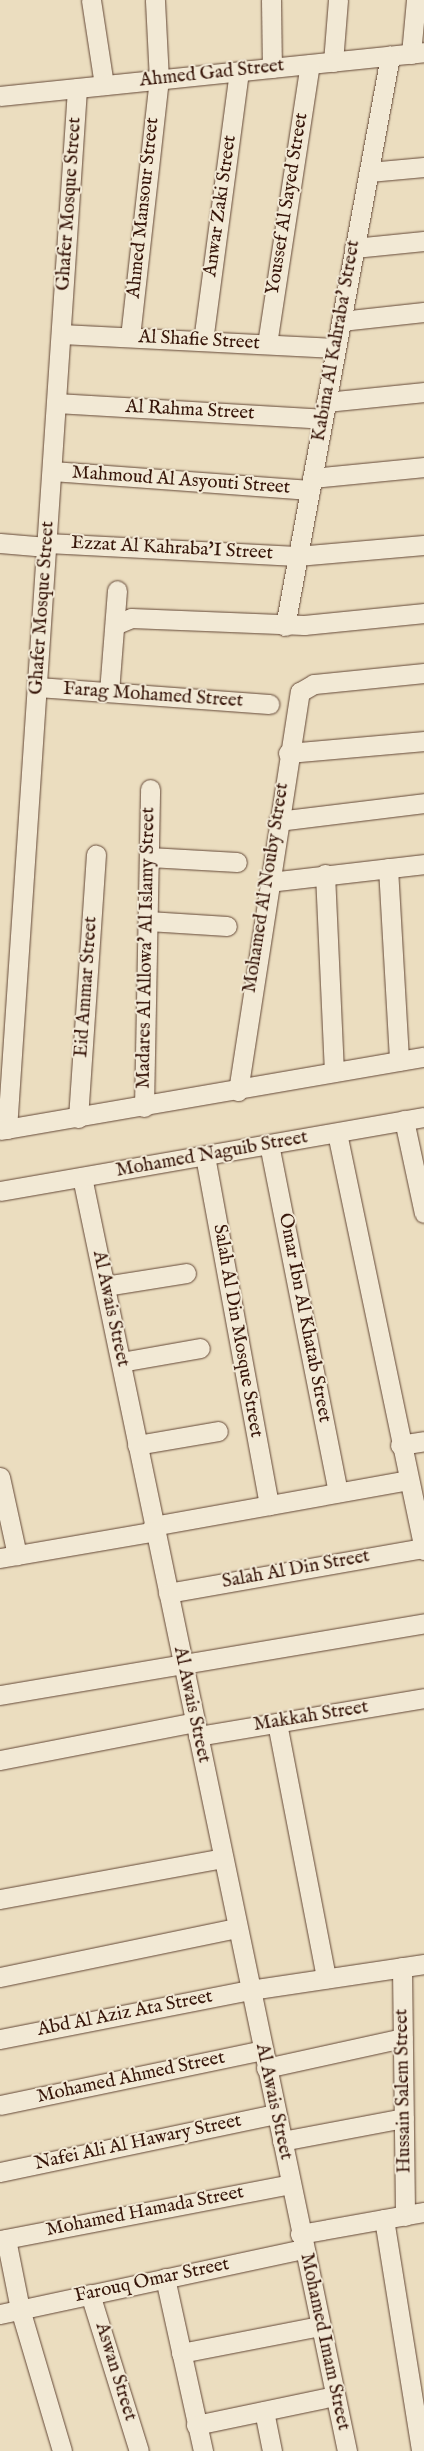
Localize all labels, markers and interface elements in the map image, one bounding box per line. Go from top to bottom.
street label: Ahmed Gad Street [139,55,285,93]
street label: Youssef Al Sayed Street [262,111,314,297]
street label: Ghafer Mosque Street [53,116,87,292]
street label: Ahmed Mansour Street [123,116,165,300]
street label: Anwar Zaki Street [200,134,242,278]
street label: Kabina Al Kahraba' Street [308,239,366,443]
street label: Al Shafie Street [138,326,260,356]
street label: Al Rahma Street [125,396,255,426]
street label: Mahmoud Al Asyouti Street [71,462,291,500]
street label: Ghafer Mosque Street [26,520,60,696]
street label: Ezzat Al Kahraba'I Street [70,532,274,566]
street label: Farag Mohamed Street [62,678,244,714]
street label: Mohamed Al Nouby Street [239,781,295,995]
street label: Madares Al Allowa' Al Islamy Street [133,807,161,1089]
street label: Eid Ammar Street [71,916,103,1058]
street label: Mohamed Naguib Street [114,1127,310,1183]
street label: Omar Ibn Al Khatab Street [273,1211,335,1425]
street label: Salah Al Din Mosque Street [207,1222,267,1440]
street label: Al Awais Street [87,1249,133,1369]
street label: Salah Al Din Street [220,1546,372,1594]
street label: Al Awais Street [168,1645,214,1765]
street label: Makkah Street [252,1697,370,1737]
street label: Abd Al Aziz Ata Street [35,1986,215,2042]
street label: Hussain Salem Street [391,2008,417,2174]
street label: Al Awais Street [250,2042,296,2162]
street label: Mohamed Ahmed Street [35,2047,227,2109]
street label: Nafei Ali Al Hawary Street [32,2110,244,2176]
street label: Mohamed Hamada Street [44,2182,246,2242]
street label: Mohamed Imam Street [294,2251,354,2433]
street label: Farouq Omar Street [73,2253,231,2309]
street label: Aswan Street [89,2320,141,2424]

